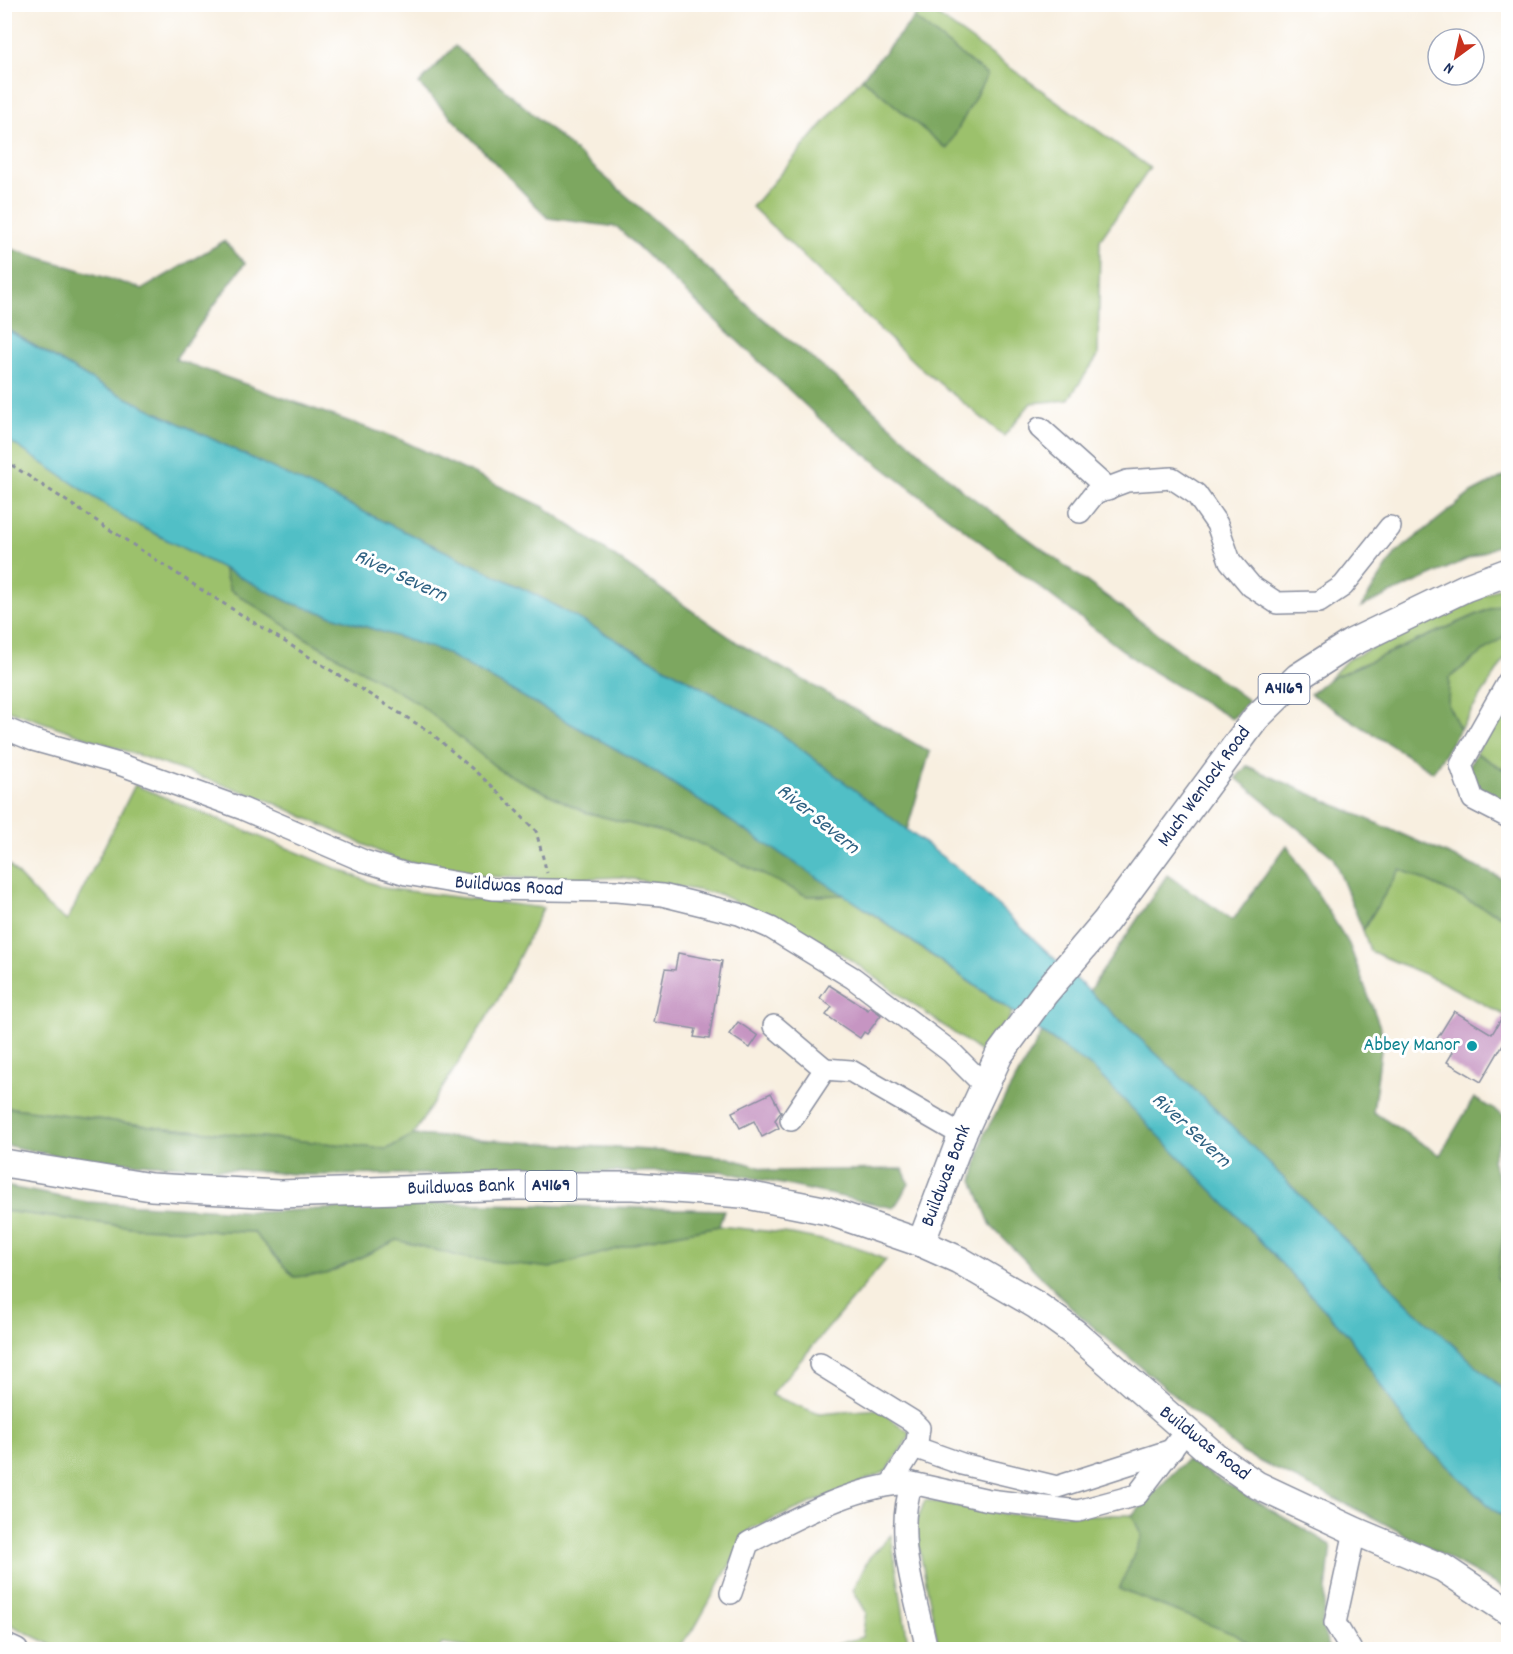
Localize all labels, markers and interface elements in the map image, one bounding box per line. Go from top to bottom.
north arrow [1426,27,1486,87]
text: N [1440,56,1459,79]
water label: River Severn [349,543,452,612]
road number: A4169 [1258,674,1310,704]
street label: Much Wenlock Road [1151,721,1259,853]
water label: River Severn [769,777,866,864]
street label: Buildwas Road [454,869,564,905]
place label: Abbey Manor [1364,1032,1461,1060]
marker: Abbey Manor [1465,1039,1479,1053]
water label: River Severn [1144,1086,1237,1176]
street label: Buildwas Bank [915,1121,979,1231]
road number: A4169 [526,1171,576,1201]
street label: Buildwas Bank [407,1172,515,1204]
street label: Buildwas Road [1153,1400,1255,1488]

